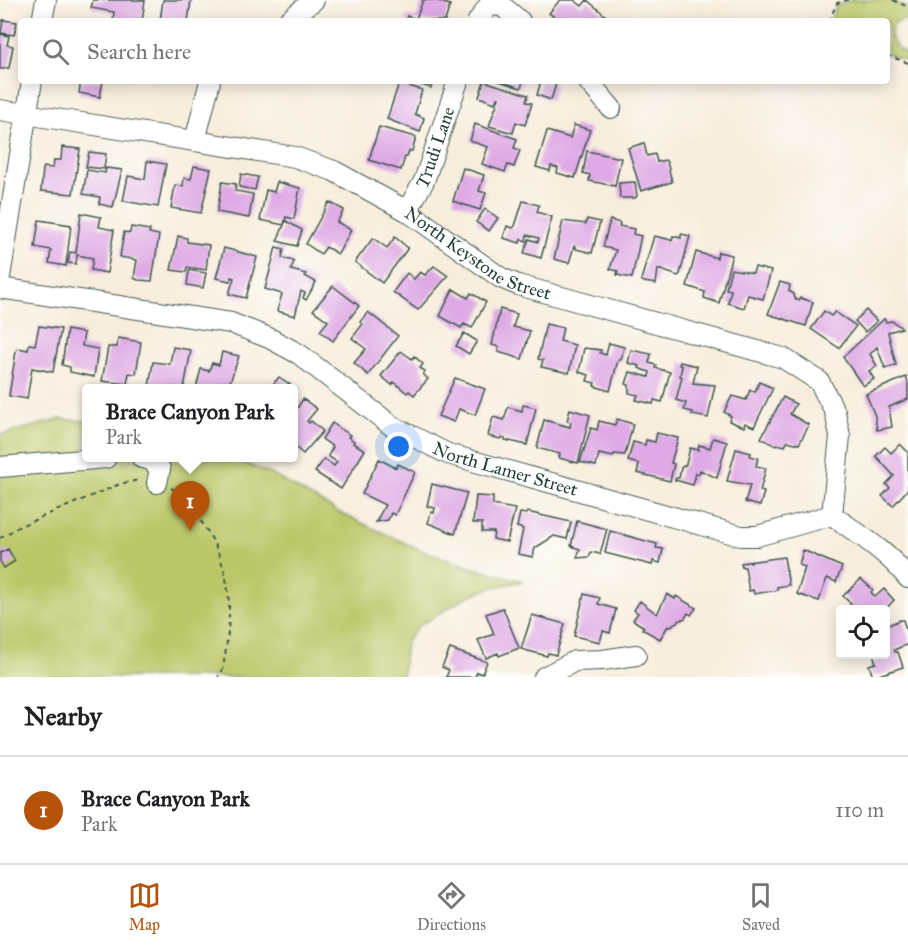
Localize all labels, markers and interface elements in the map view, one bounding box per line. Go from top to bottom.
search box [18,18,890,84]
icon: search [39,35,72,68]
text: Search here [87,38,191,65]
street label: Trudi Lane [411,104,459,192]
street label: North Keystone Street [400,202,554,305]
popup [82,384,298,462]
text: Brace Canyon Park [106,398,274,425]
text: Park [106,425,142,449]
your location [384,432,413,461]
street label: North Lamer Street [429,437,581,501]
pin: 1 [170,482,210,531]
map controls [836,605,890,659]
button: locate [836,605,890,659]
text: Nearby [24,700,102,732]
text: Brace Canyon Park [81,785,250,812]
text: 1 [40,798,47,822]
text: 110 m [836,798,884,822]
text: Park [81,812,117,836]
tab: Map [128,879,161,934]
tab: Directions [417,879,486,934]
tab: Saved [742,879,780,934]

